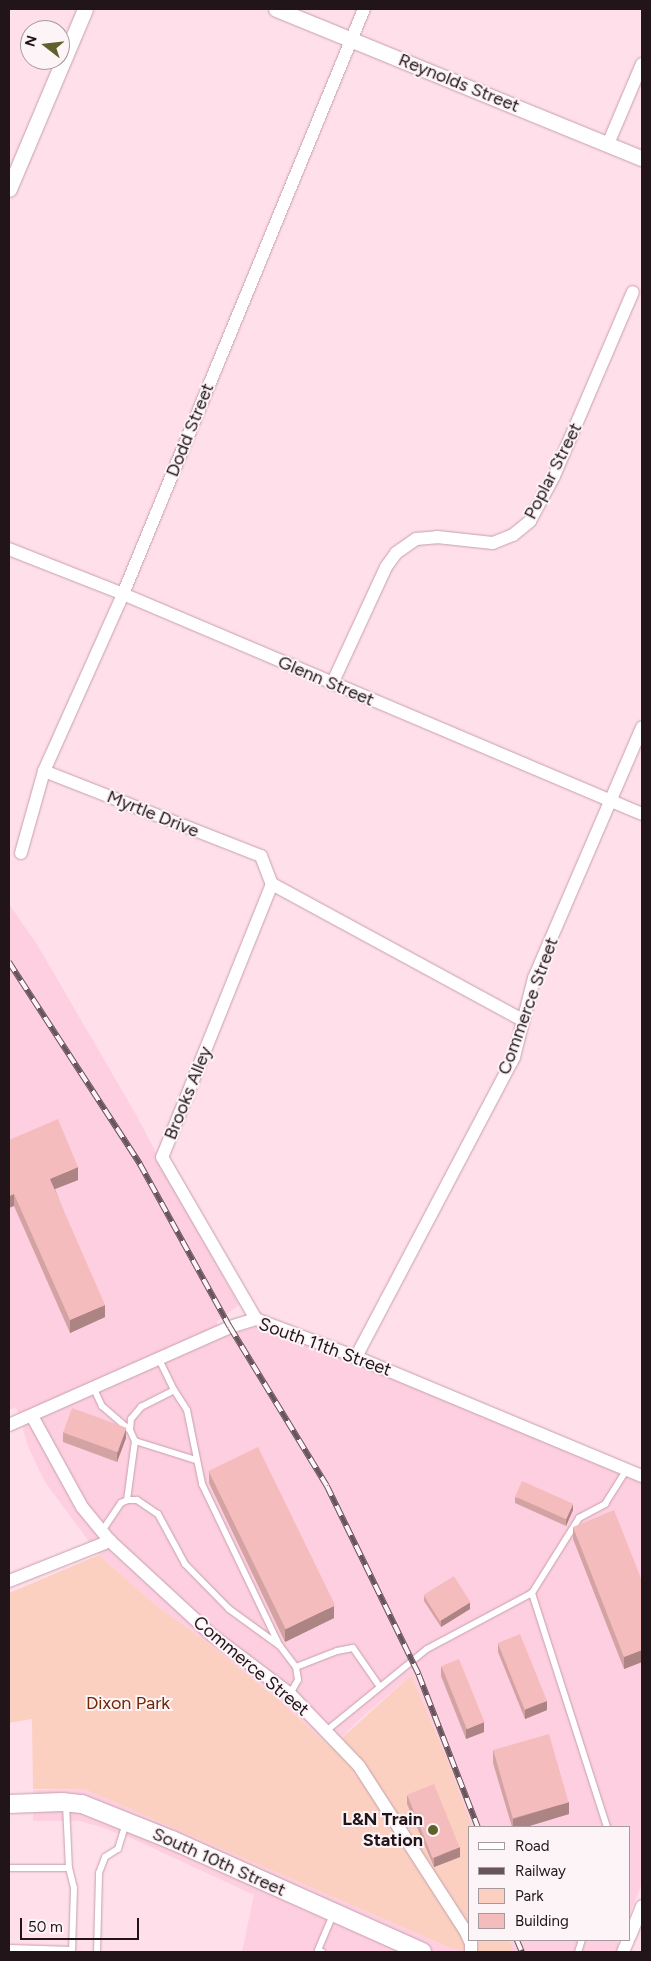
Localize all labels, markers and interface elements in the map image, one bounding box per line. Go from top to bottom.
north arrow [20,20,70,70]
text: N [21,33,41,49]
street label: Reynolds Street [395,49,523,117]
street label: Dodd Street [161,380,219,480]
street label: Poplar Street [519,419,587,523]
street label: Glenn Street [275,651,377,711]
street label: Myrtle Drive [104,786,202,842]
street label: Commerce Street [493,934,563,1078]
street label: Brooks Alley [160,1043,216,1143]
street label: South 11th Street [256,1313,394,1381]
street label: Commerce Street [189,1611,313,1721]
park label: Dixon Park [86,1692,170,1714]
place label: L&N Train Station [342,1809,423,1852]
street label: South 10th Street [149,1823,289,1901]
marker: L&N Train Station [427,1824,439,1836]
legend [468,1826,631,1941]
text: Road [515,1837,550,1855]
text: Railway [515,1862,566,1880]
text: Park [515,1887,544,1905]
scale bar [22,1908,141,1940]
text: Building [515,1912,569,1930]
text: 50 m [28,1918,63,1936]

